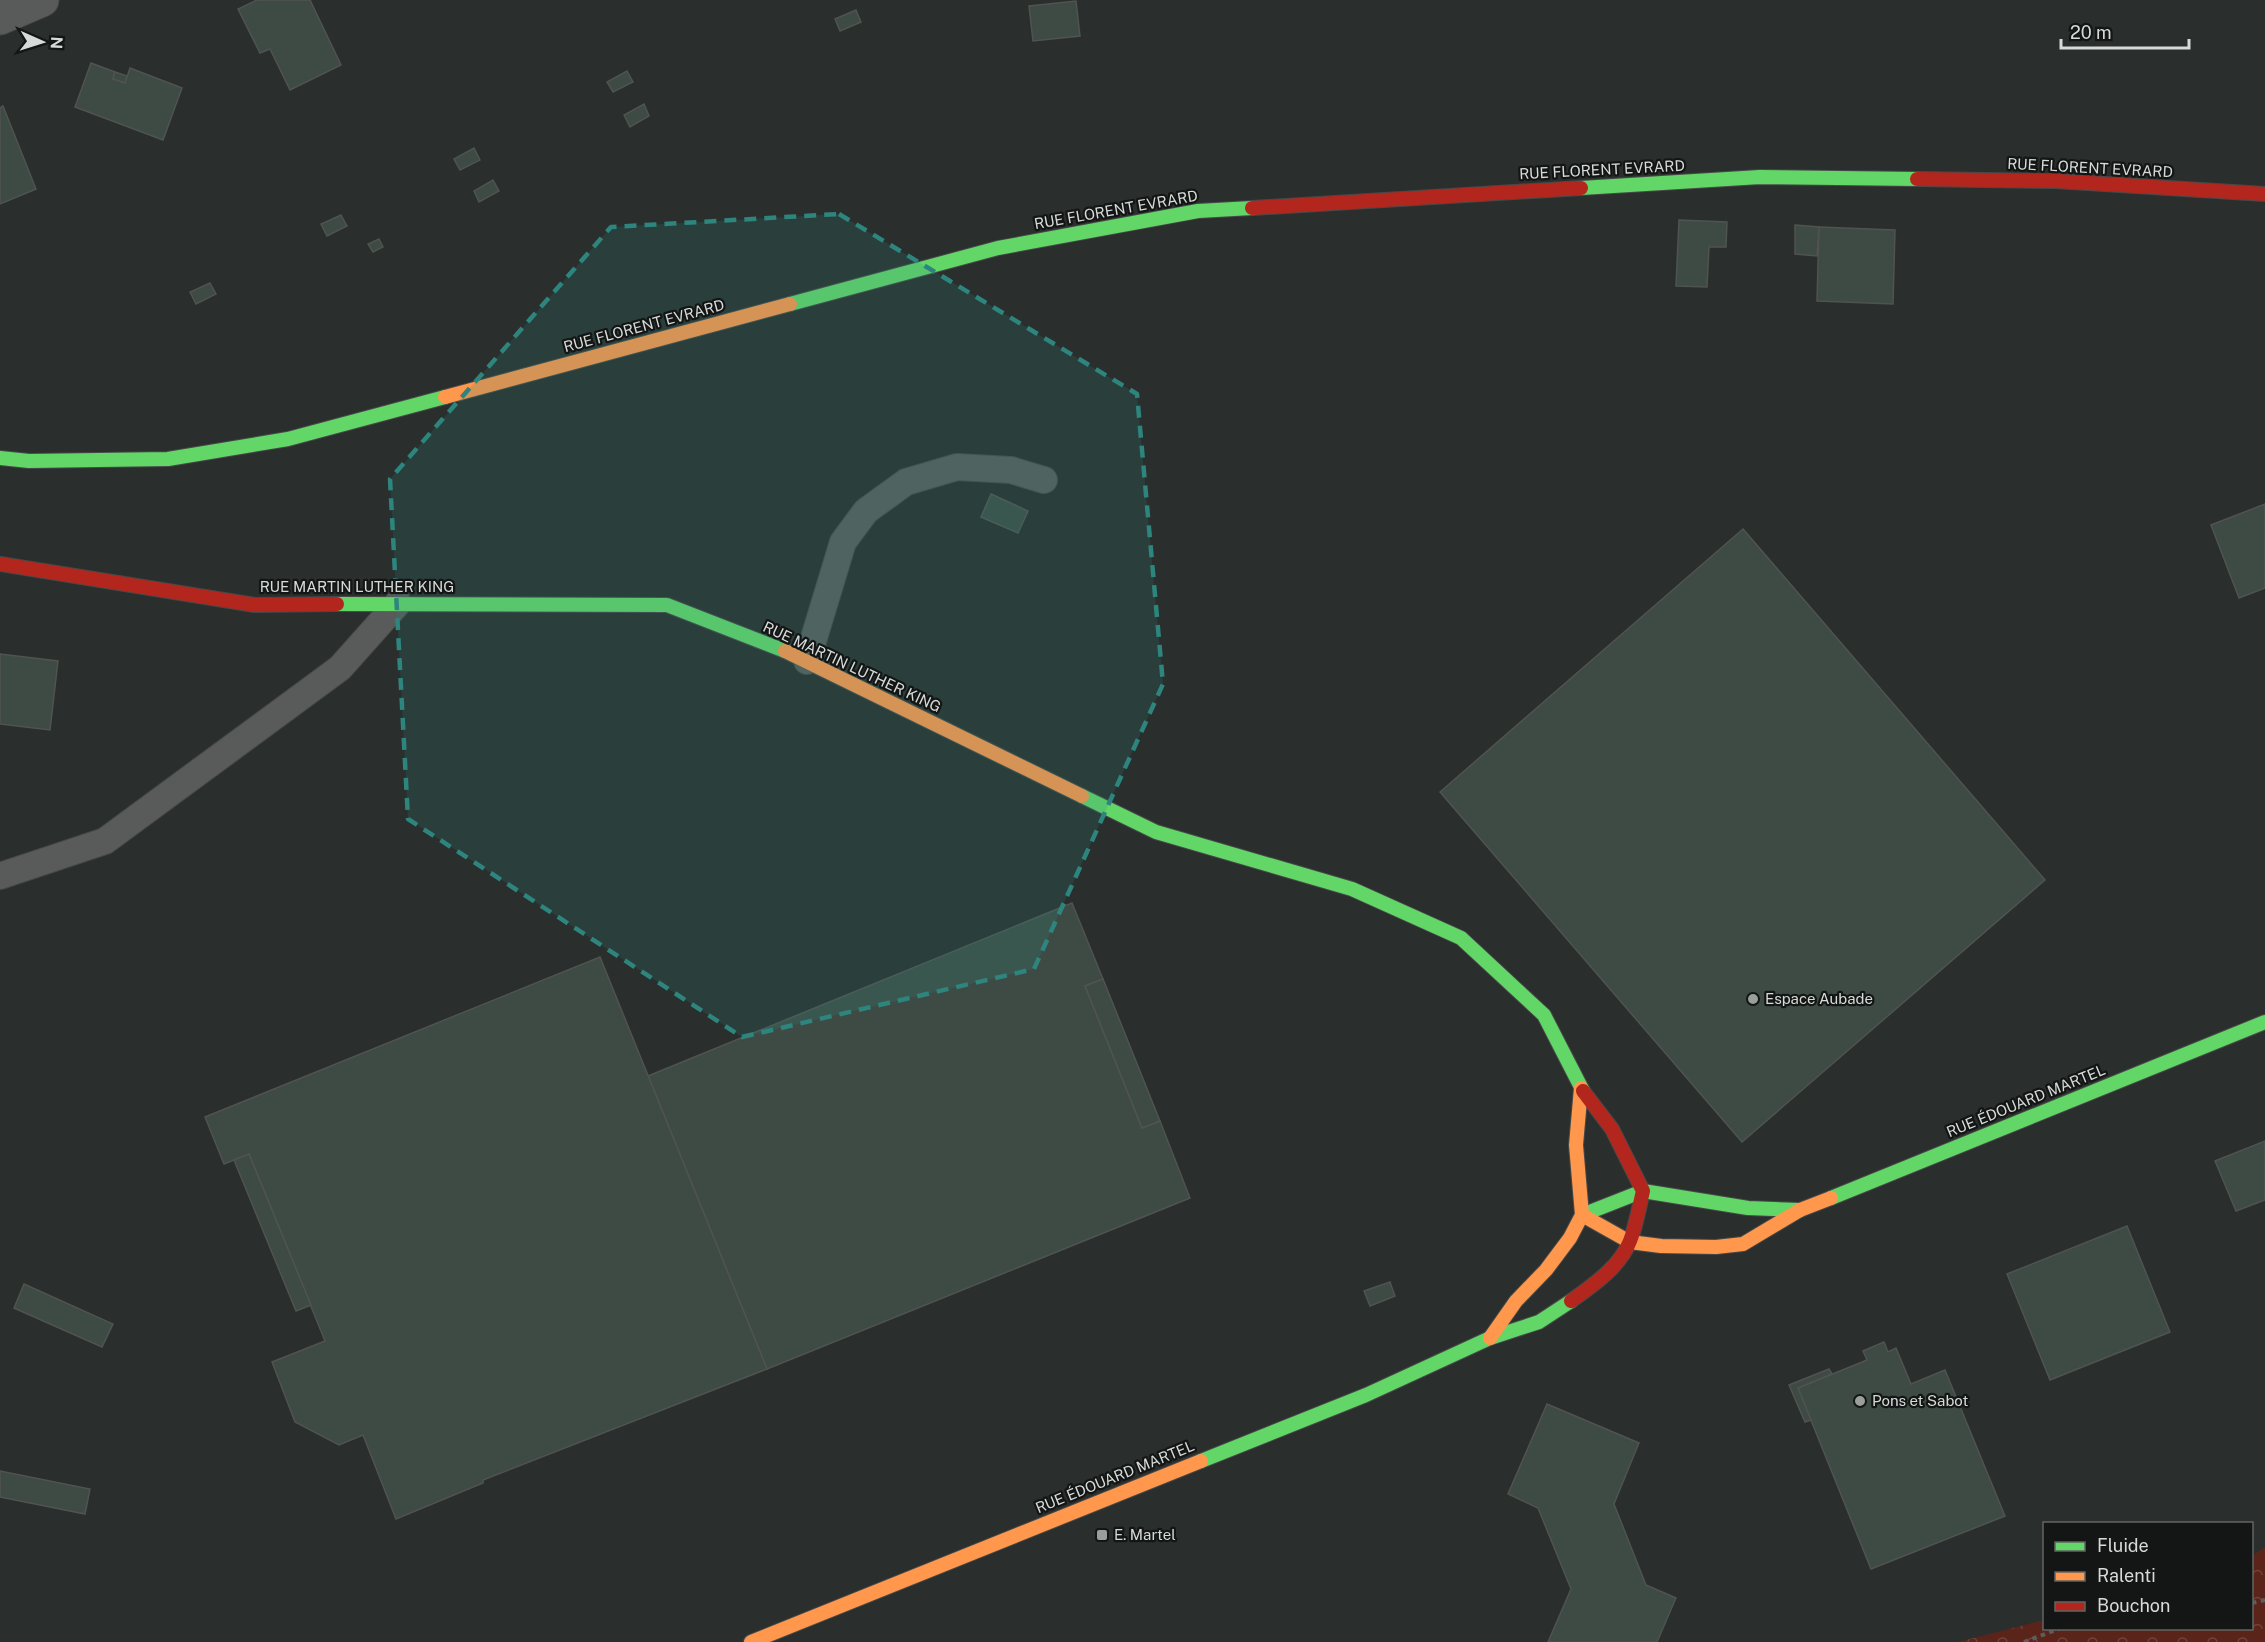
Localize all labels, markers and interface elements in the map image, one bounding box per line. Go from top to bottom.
north arrow [12,12,72,72]
scale bar [2061,12,2188,50]
text: 20 m [2070,22,2112,43]
text: N [47,36,66,50]
street label: RUE FLORENT EVRARD [2007,155,2173,180]
street label: RUE FLORENT EVRARD [1519,157,1685,182]
street label: RUE FLORENT EVRARD [1033,187,1199,232]
street label: RUE FLORENT EVRARD [562,296,726,355]
street label: RUE MARTIN LUTHER KING [260,578,454,595]
street label: RUE MARTIN LUTHER KING [760,618,944,715]
place label: Espace Aubade [1765,990,1873,1007]
marker: Espace Aubade [1746,992,1760,1006]
street label: RUE ÉDOUARD MARTEL [1944,1061,2108,1140]
place label: Pons et Sabot [1872,1392,1968,1409]
marker: Pons et Sabot [1853,1394,1867,1408]
street label: RUE ÉDOUARD MARTEL [1033,1437,1197,1516]
legend [2043,1522,2253,1630]
place label: E. Martel [1114,1526,1176,1543]
marker: E. Martel [1095,1528,1109,1542]
text: Fluide [2097,1535,2149,1556]
text: Ralenti [2097,1565,2156,1586]
text: Bouchon [2097,1595,2170,1616]

